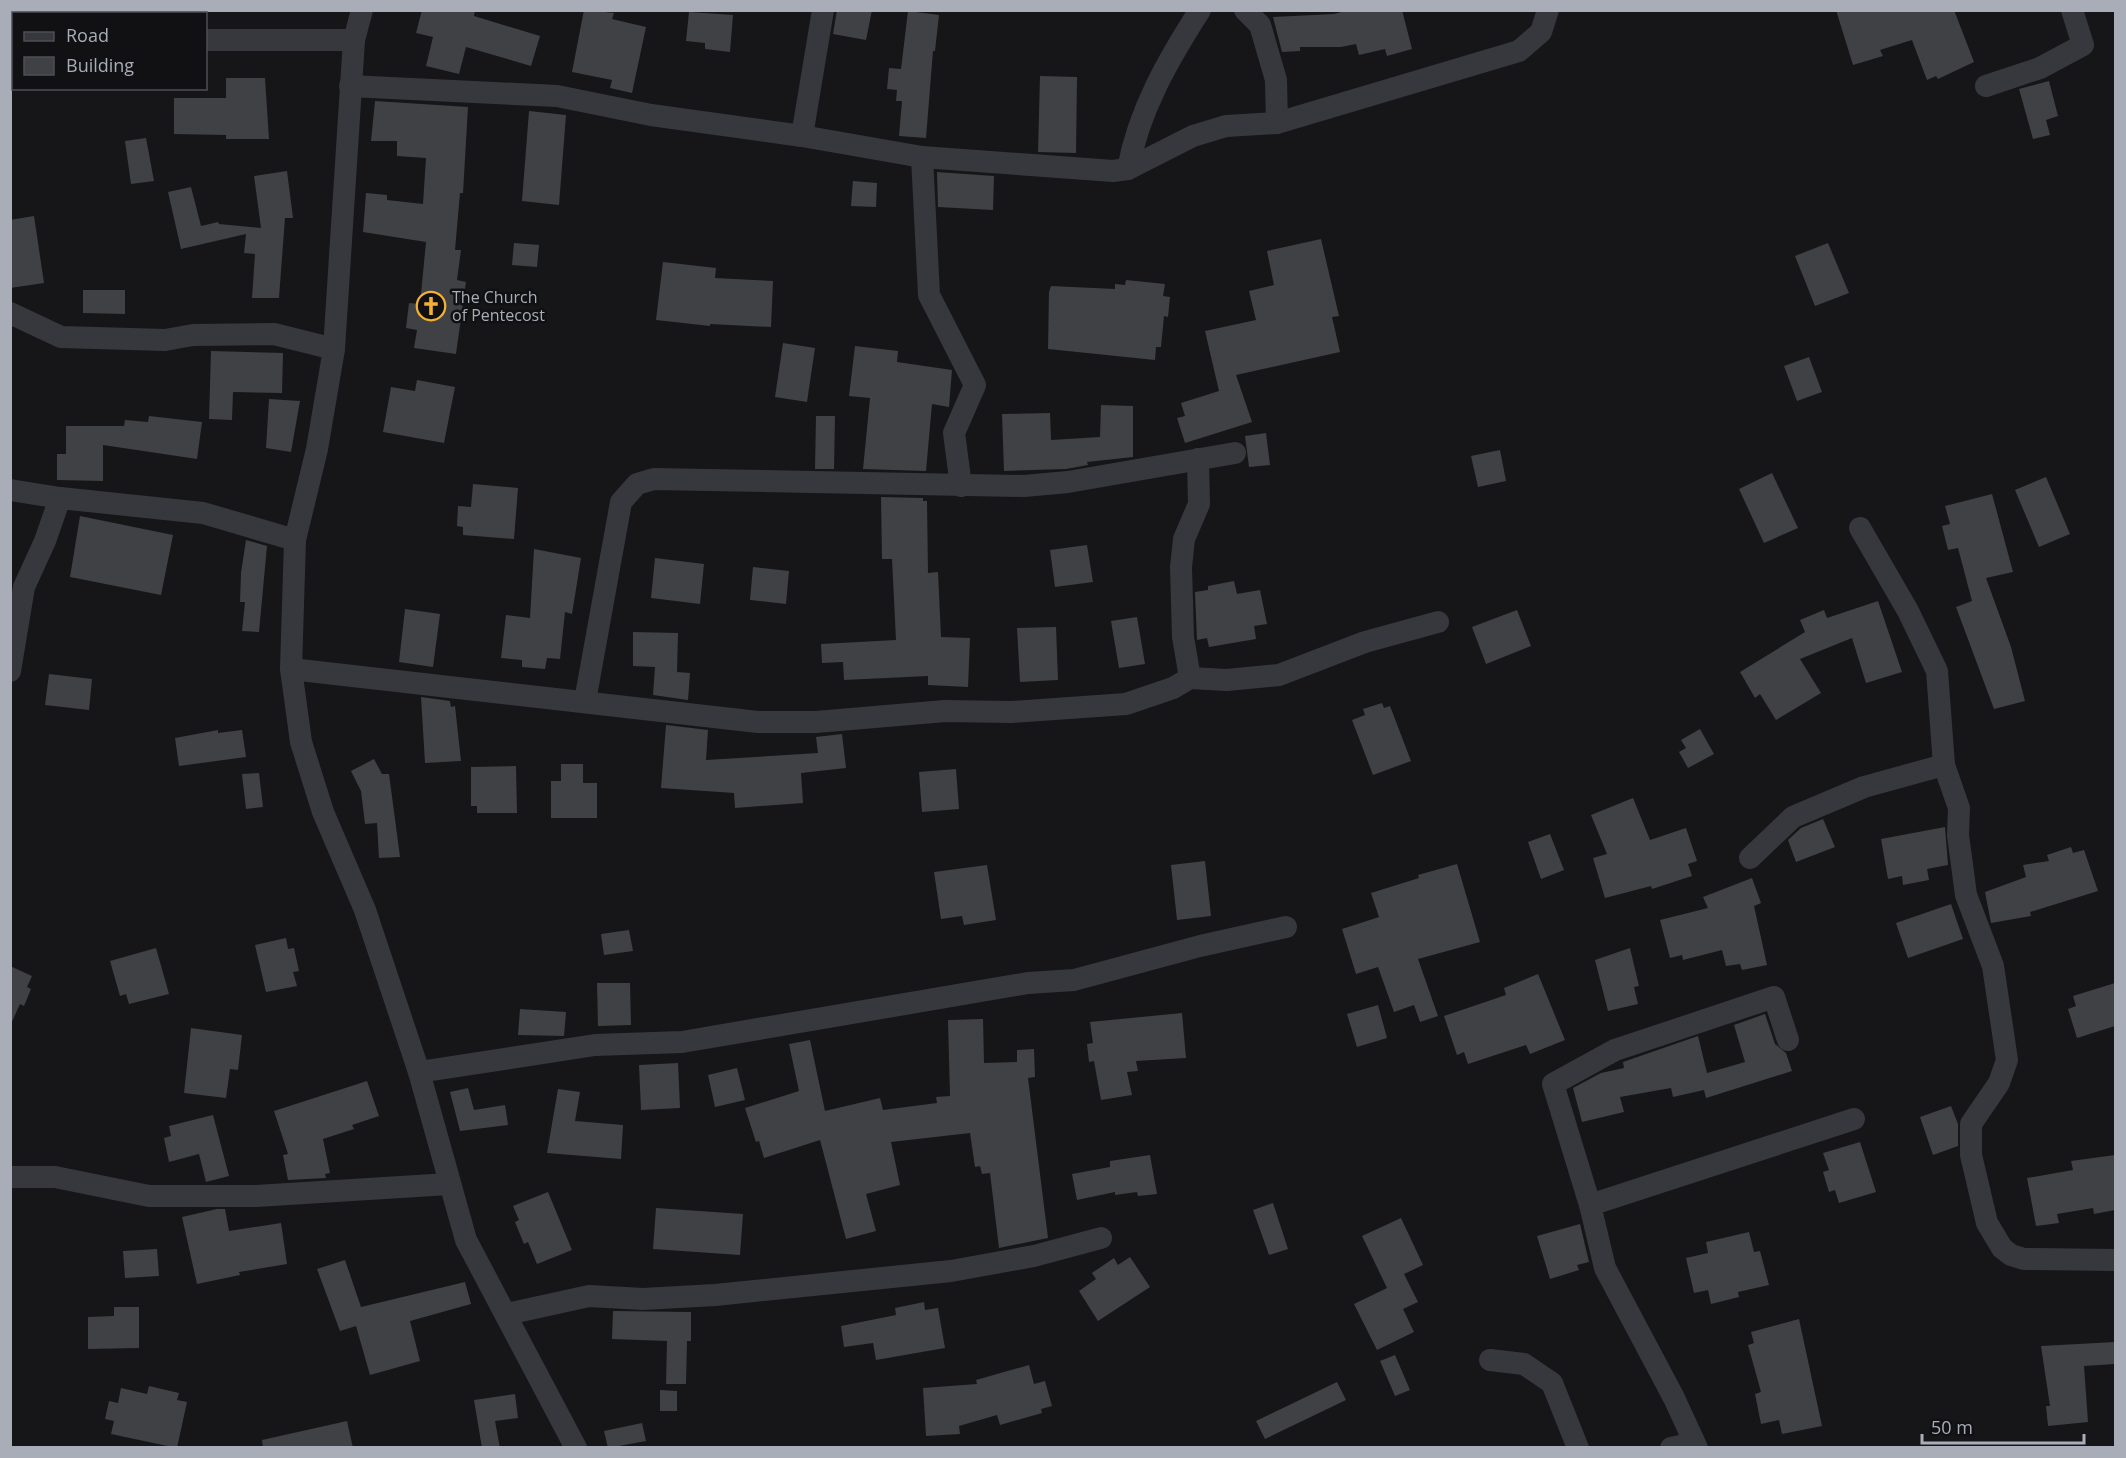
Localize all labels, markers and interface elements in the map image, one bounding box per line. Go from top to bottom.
legend [12,12,207,90]
text: Road [66,23,109,47]
text: Building [66,53,134,77]
place label: The Church of Pentecost [452,286,545,326]
church icon: The Church of Pentecost [415,290,447,322]
scale bar [1922,1407,2084,1445]
text: 50 m [1931,1415,1973,1439]

